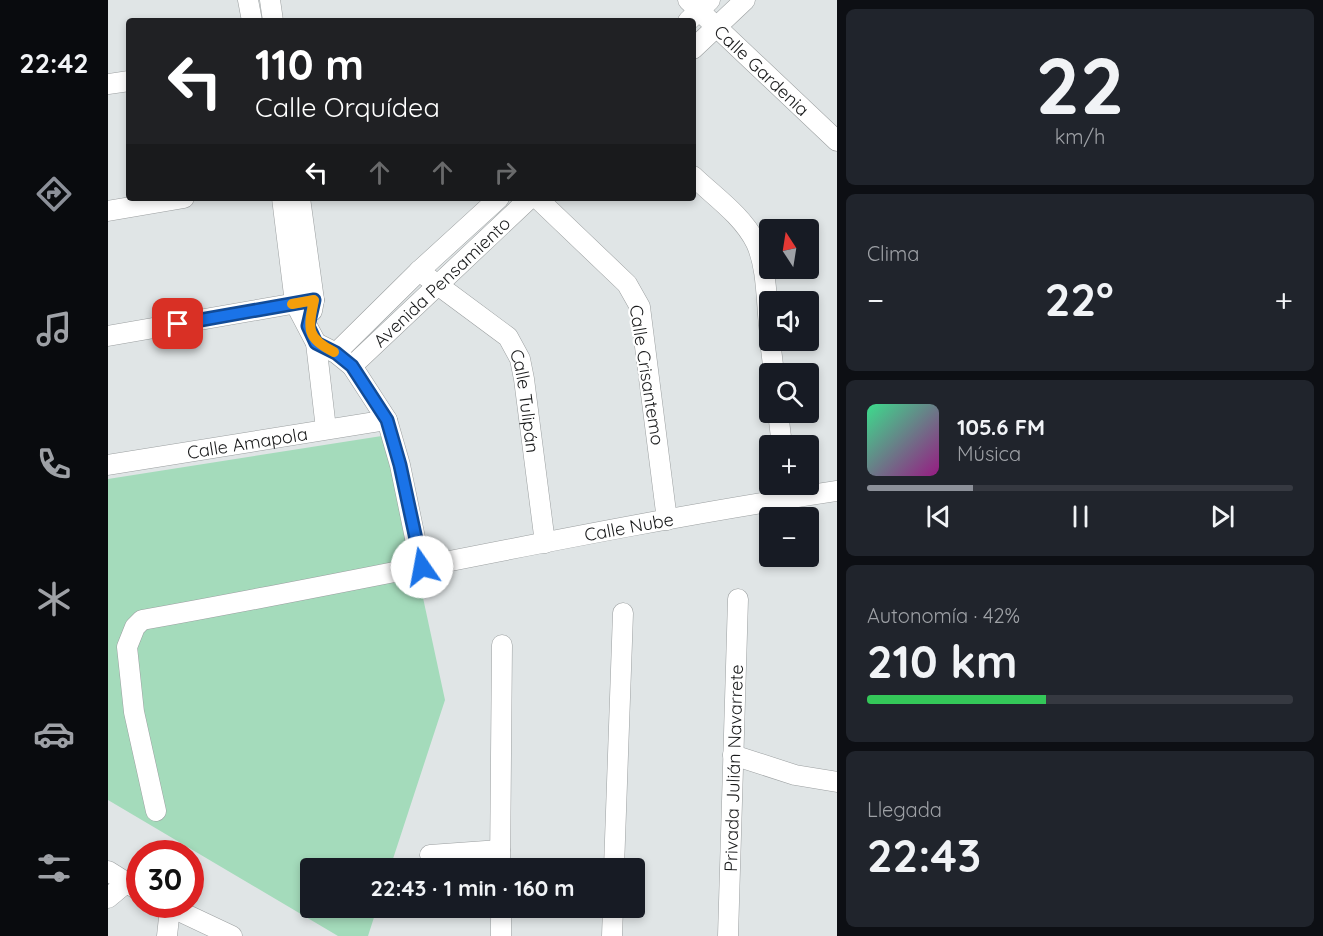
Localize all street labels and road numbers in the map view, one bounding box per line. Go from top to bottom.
street label: Calle Gardenia [710,20,814,121]
street label: Avenida Pensamiento [368,211,515,352]
street label: Calle Crisantemo [625,303,669,447]
street label: Calle Tulipán [505,344,545,454]
street label: Calle Amapola [185,422,309,464]
street label: Calle Nube [582,507,675,546]
street label: Privada Julián Navarrete [718,664,748,872]

